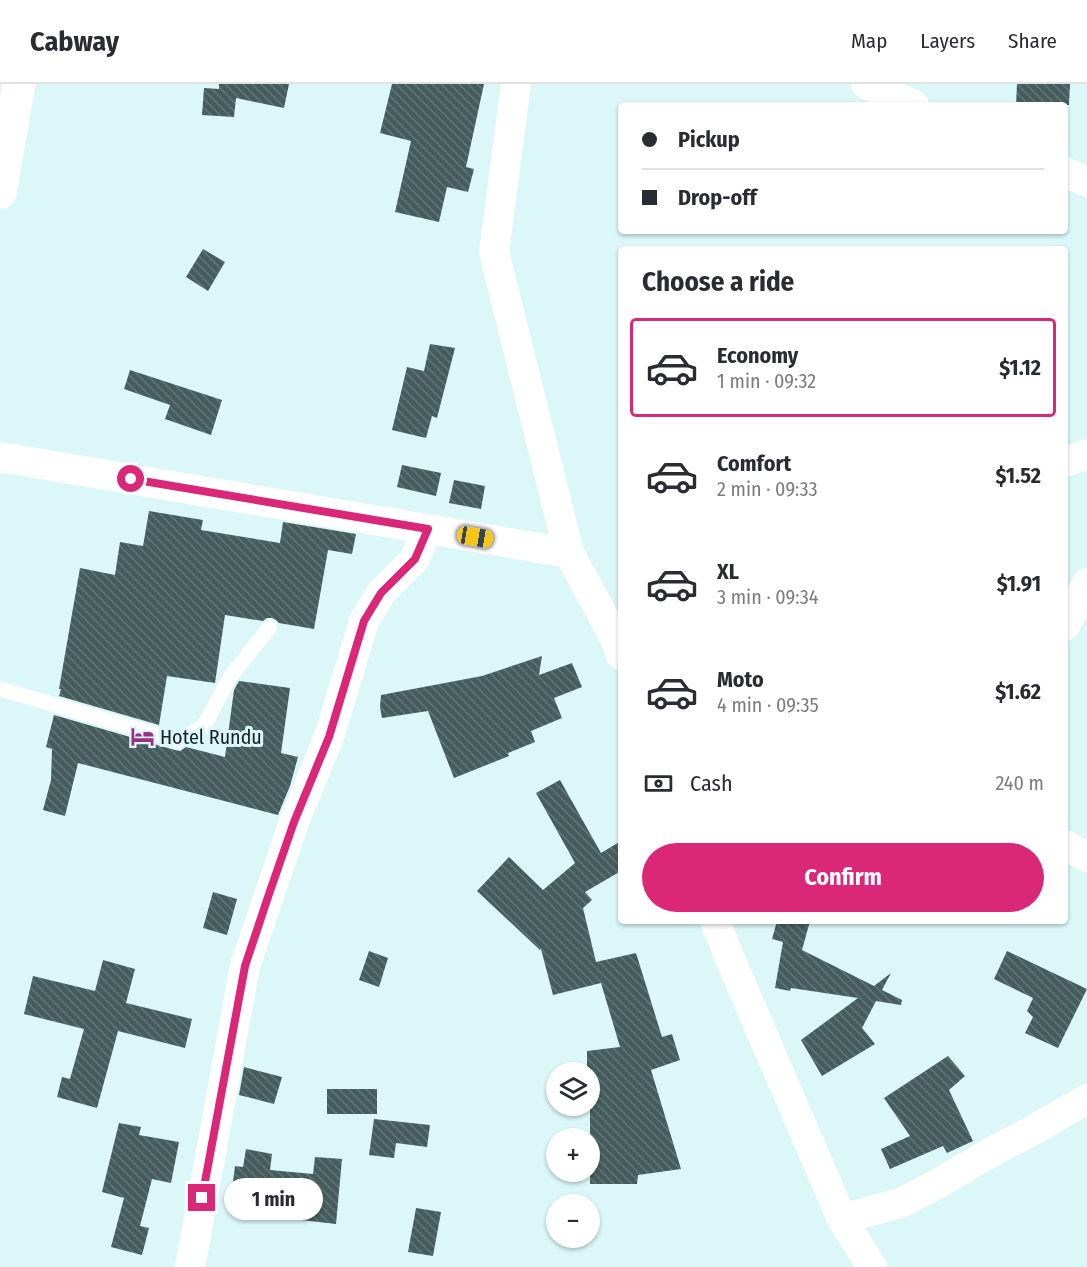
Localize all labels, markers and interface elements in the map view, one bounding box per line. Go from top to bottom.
text: Cabway [30,25,119,58]
text: Map [851,28,887,54]
text: Layers [920,28,975,54]
text: Share [1008,28,1057,54]
text: Pickup [678,126,740,153]
text: Drop-off [678,184,757,211]
text: Choose a ride [642,266,794,298]
icon: car [645,341,699,395]
text: Economy [717,342,798,369]
text: $1.12 [999,354,1041,381]
text: 1 min · 09:32 [717,369,816,393]
icon: car [645,449,699,503]
text: Comfort [717,450,791,477]
text: $1.52 [996,462,1041,489]
route start [117,465,144,492]
text: 2 min · 09:33 [717,477,818,501]
car [456,525,494,549]
icon: car [645,557,699,611]
text: XL [717,558,739,585]
text: $1.91 [997,570,1041,597]
text: 3 min · 09:34 [717,585,818,609]
icon: car [645,665,699,719]
text: Moto [717,666,764,693]
text: $1.62 [995,678,1041,705]
text: 4 min · 09:35 [717,693,819,717]
hotel icon: Hotel Rundu [129,724,155,750]
place label: Hotel Rundu [160,725,262,749]
icon: cash [642,767,675,800]
text: Cash [690,770,733,797]
text: 240 m [995,771,1044,795]
button: Confirm [642,843,1044,912]
map controls [546,1062,600,1248]
button: layers [546,1062,600,1116]
button: + [546,1128,600,1182]
callout: 1 min [223,1177,322,1219]
route end [188,1184,215,1211]
text: 1 min [252,1187,295,1211]
button: − [546,1194,600,1248]

